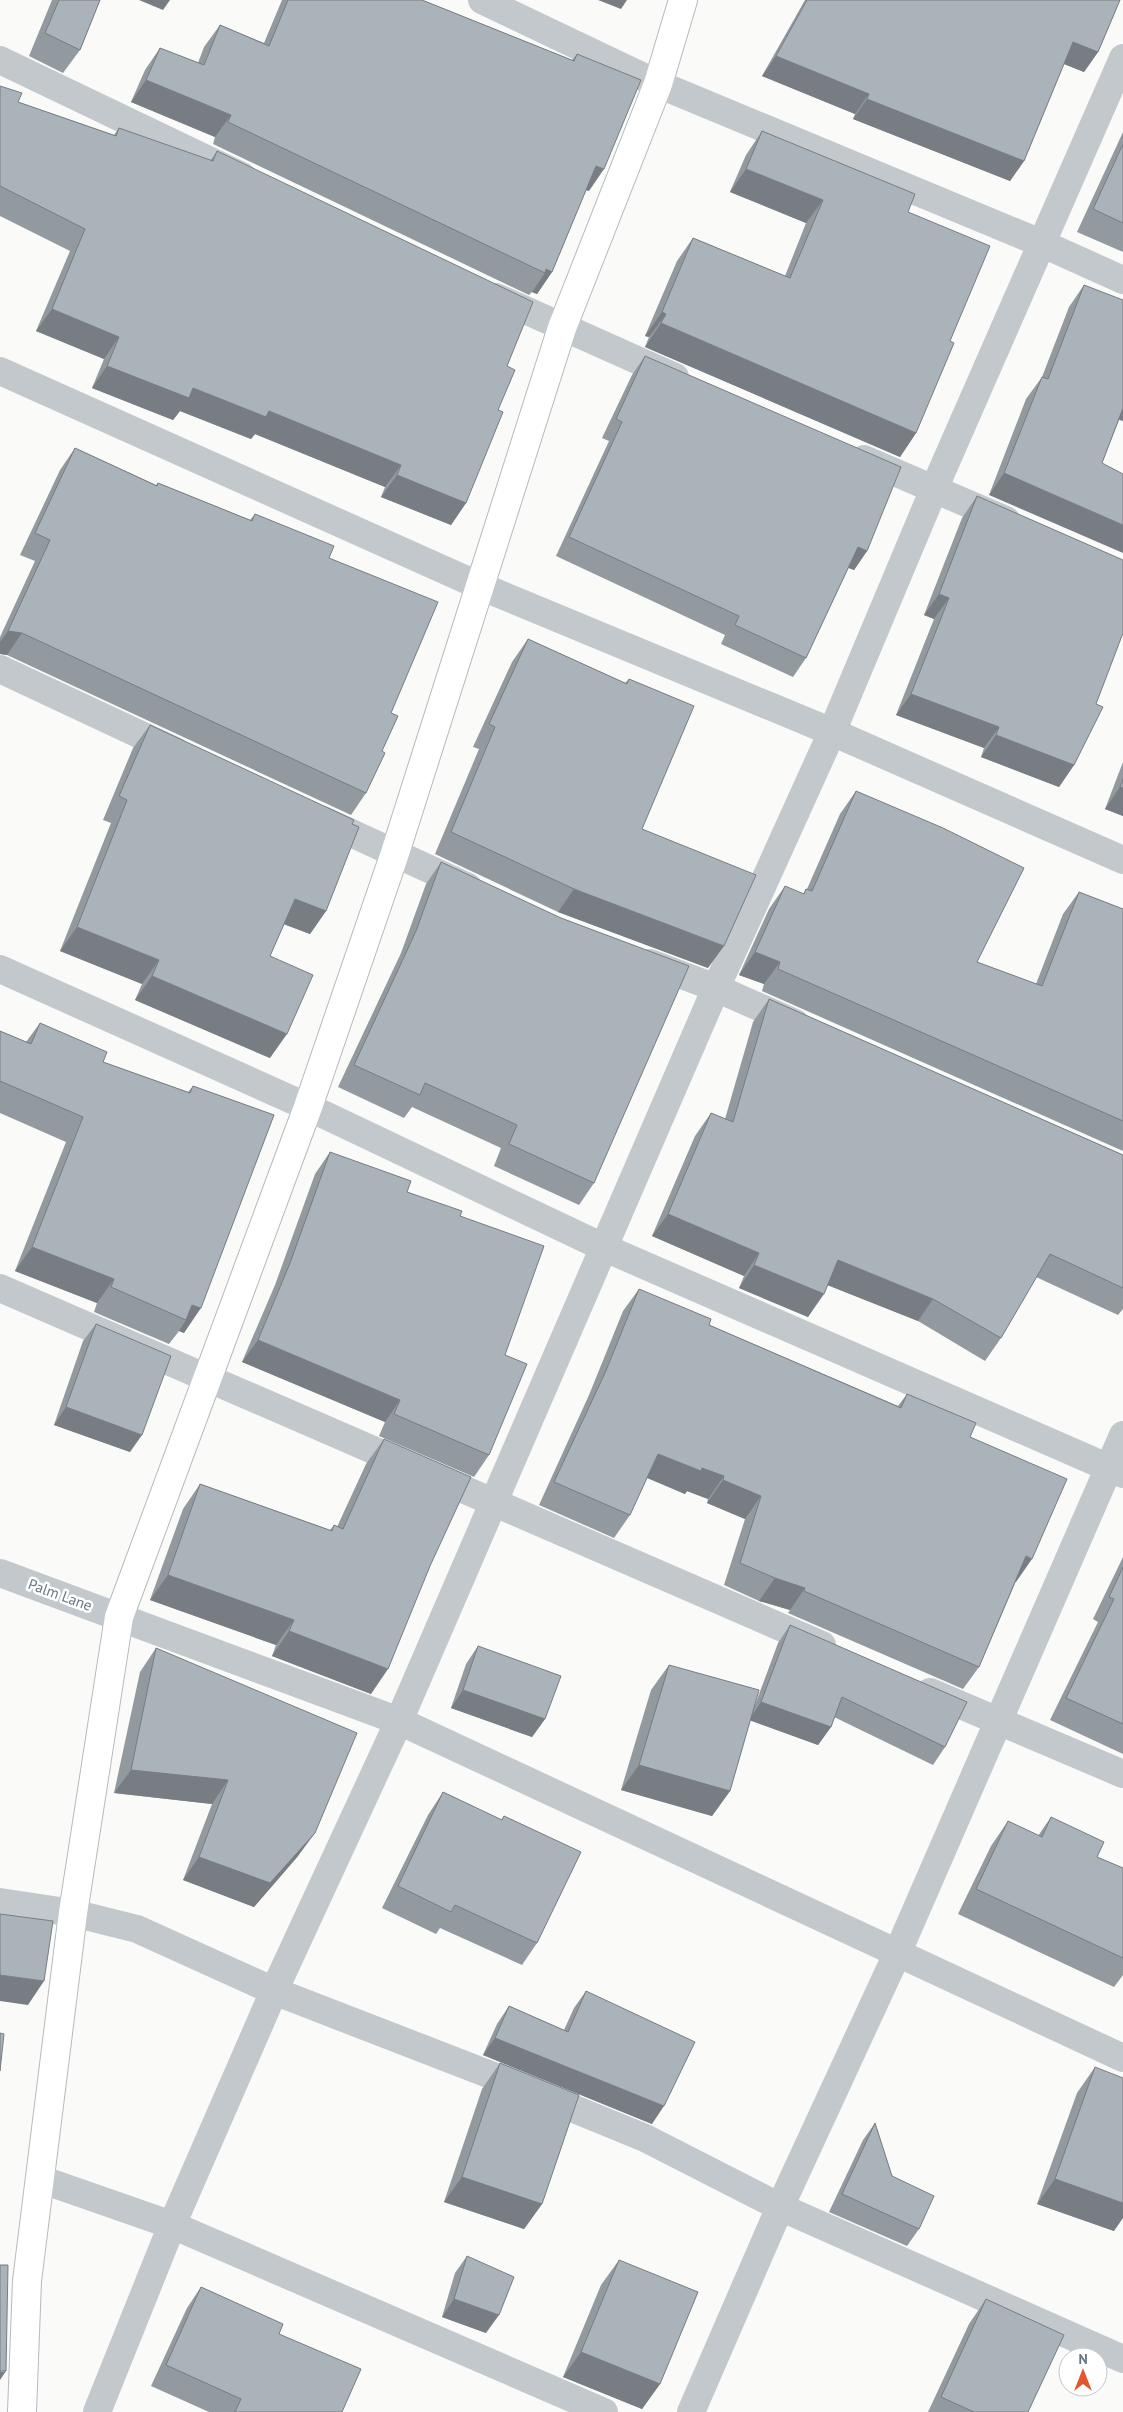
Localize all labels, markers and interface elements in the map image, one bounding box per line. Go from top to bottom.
street label: Palm Lane [26,1574,95,1615]
north arrow [1058,2347,1108,2397]
text: N [1078,2350,1088,2368]

